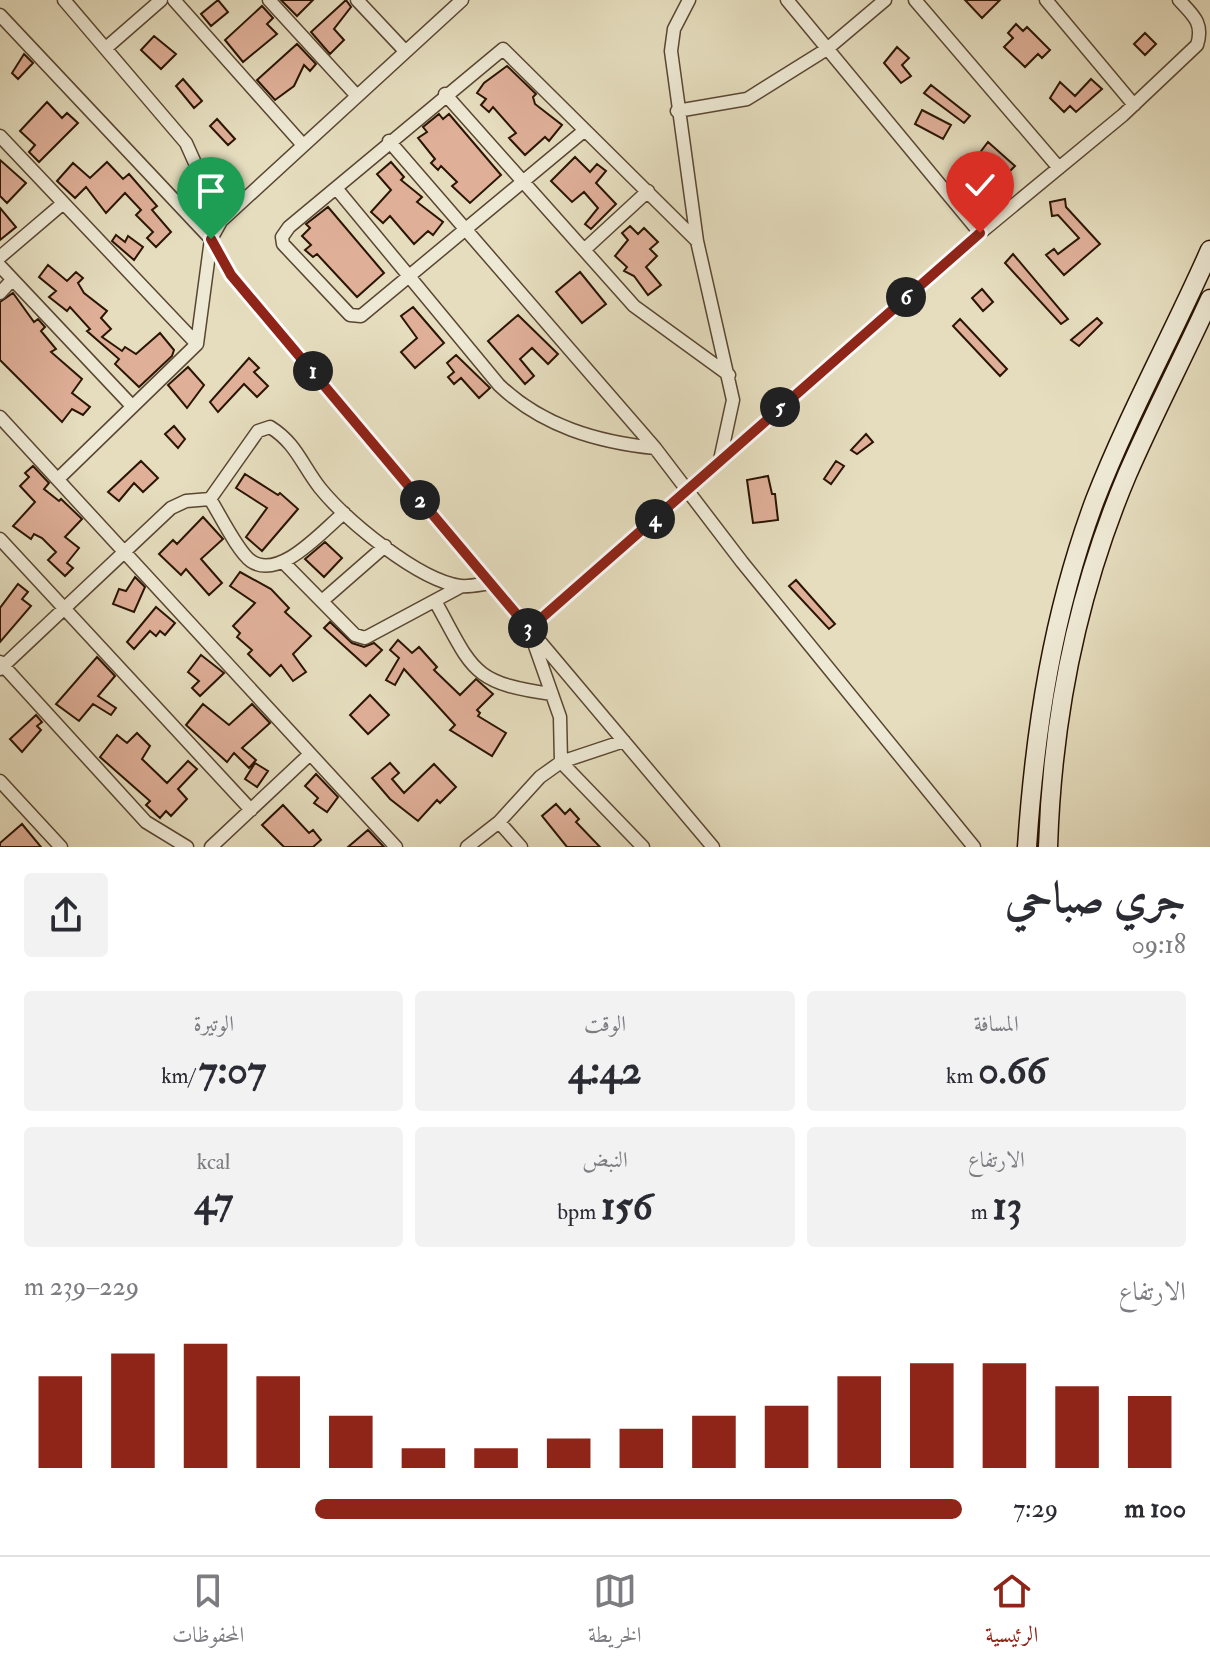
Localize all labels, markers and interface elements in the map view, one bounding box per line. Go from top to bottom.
pin [946,151,1014,233]
pin [177,157,245,239]
icon: check [958,163,1002,207]
icon: arrive [189,169,233,213]
pin: 6 [886,277,926,317]
text: 6 [900,283,912,311]
pin: 1 [293,351,333,391]
text: 1 [309,357,317,385]
pin: 5 [760,387,800,427]
text: 5 [775,393,785,421]
pin: 2 [400,480,440,520]
text: 2 [414,486,426,514]
pin: 4 [635,499,675,539]
text: 4 [649,505,661,533]
pin: 3 [508,608,548,648]
text: 3 [524,614,532,642]
text: جري صباحي [1005,871,1186,926]
button: share [24,873,108,957]
text: 09:18 [1131,929,1186,961]
text: الوتيرة [193,1010,234,1038]
text: الوقت [584,1010,626,1038]
text: المسافة [974,1010,1019,1038]
text: 7:07 [199,1045,266,1096]
text: 4:42 [568,1045,642,1096]
text: 0.66 [978,1045,1047,1096]
text: /km [161,1062,199,1090]
text: km [946,1062,978,1090]
text: النبض [582,1146,628,1174]
text: الارتفاع [968,1146,1025,1174]
text: kcal [197,1148,231,1176]
text: 47 [194,1176,233,1227]
text: 156 [601,1181,653,1232]
text: 13 [992,1181,1022,1232]
text: bpm [557,1198,601,1226]
text: m [971,1198,992,1226]
text: 229–239 m [24,1271,139,1303]
text: الارتفاع [1119,1276,1186,1308]
text: 7:29 [1013,1493,1058,1525]
text: 100 m [1125,1493,1186,1525]
tab: المحفوظات [172,1569,244,1656]
tab: الخريطة [588,1569,642,1656]
tab: الرئيسية [985,1569,1038,1656]

